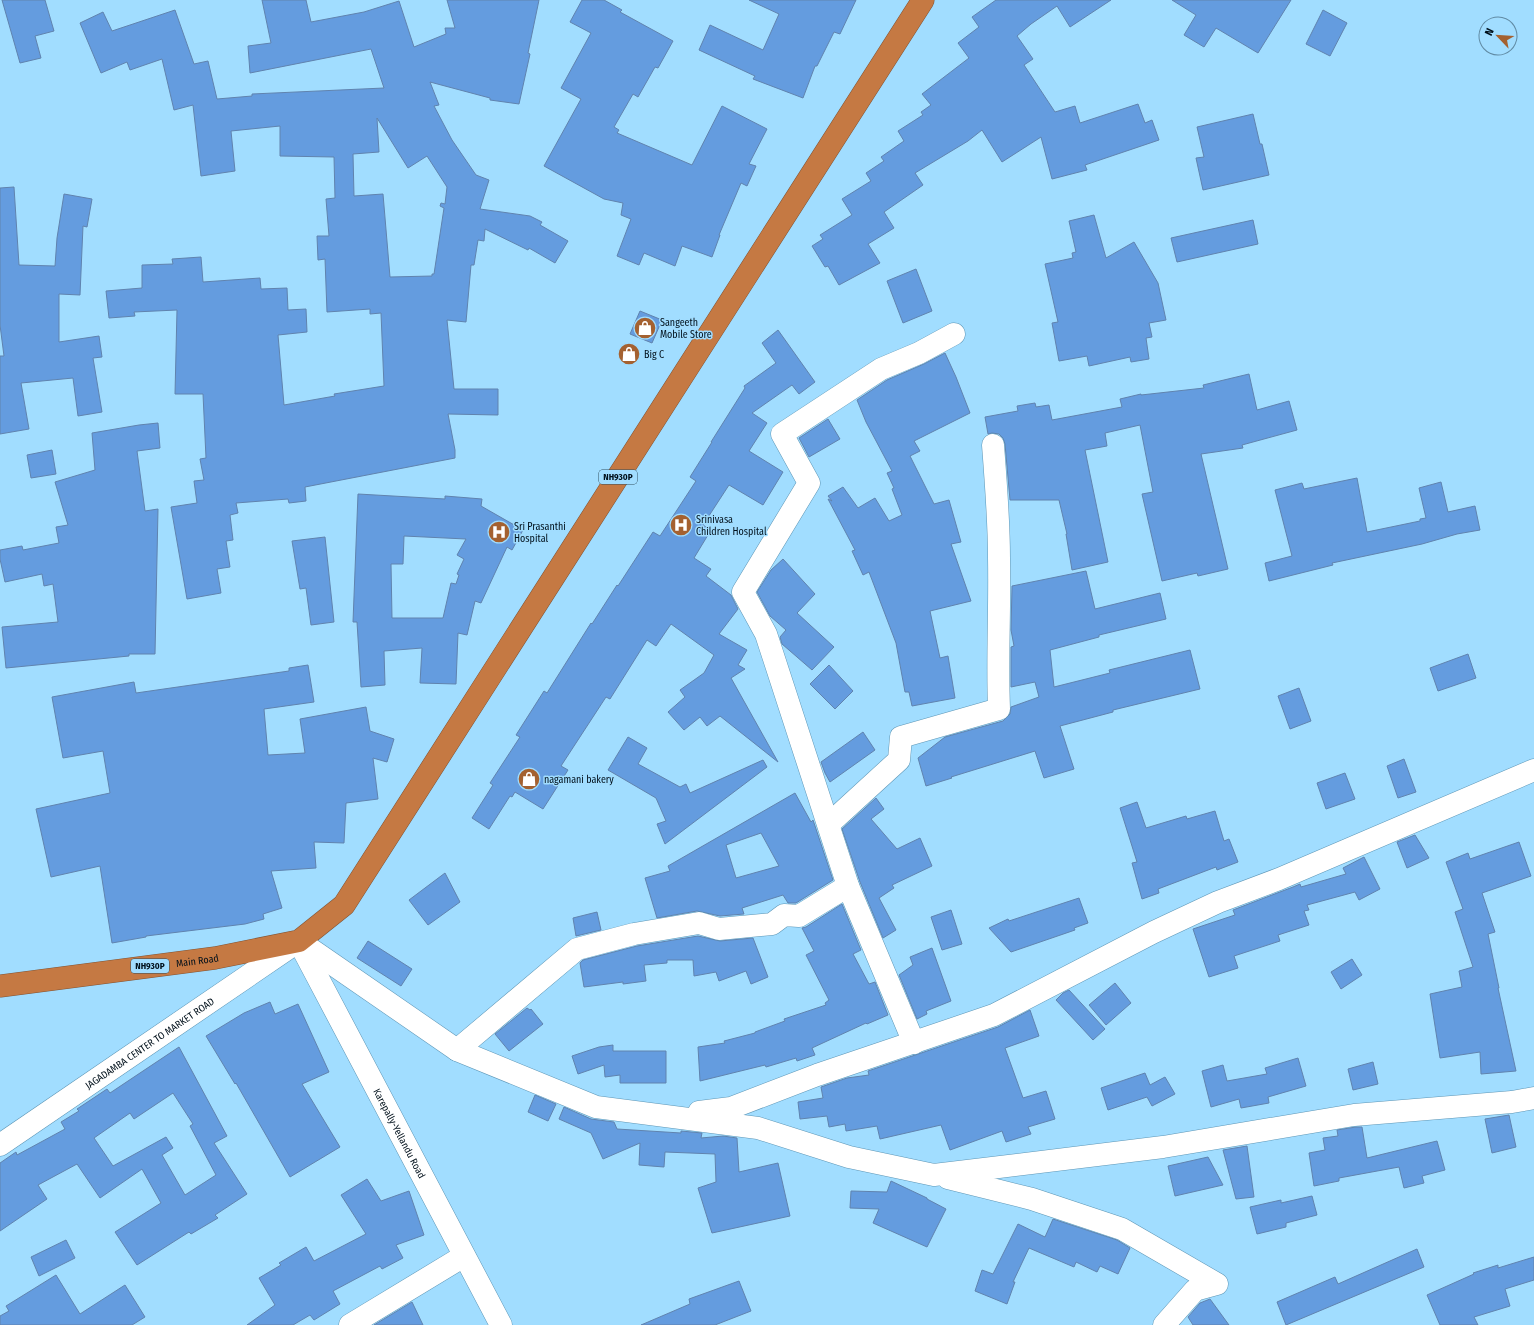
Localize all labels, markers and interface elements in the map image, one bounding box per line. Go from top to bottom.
north arrow [1478,16,1518,56]
text: N [1482,26,1497,38]
shop icon: Sangeeth Mobile Store [632,315,658,341]
place label: Sangeeth Mobile Store [660,317,712,341]
shop icon: Big C [616,341,642,367]
place label: Big C [644,349,664,361]
road number: NH930P [599,470,637,484]
hospital icon: Srinivasa Children Hospital [668,512,694,538]
place label: Srinivasa Children Hospital [696,514,767,538]
hospital icon: Sri Prasanthi Hospital [486,519,512,545]
place label: Sri Prasanthi Hospital [514,521,566,545]
shop icon: nagamani bakery [516,766,542,792]
place label: nagamani bakery [544,774,614,786]
street label: Main Road [175,952,220,970]
road number: NH930P [131,959,169,973]
street label: JAGADAMBA CENTER TO MARKET ROAD [83,995,217,1092]
street label: Karepally-Yellandu Road [370,1087,428,1181]

